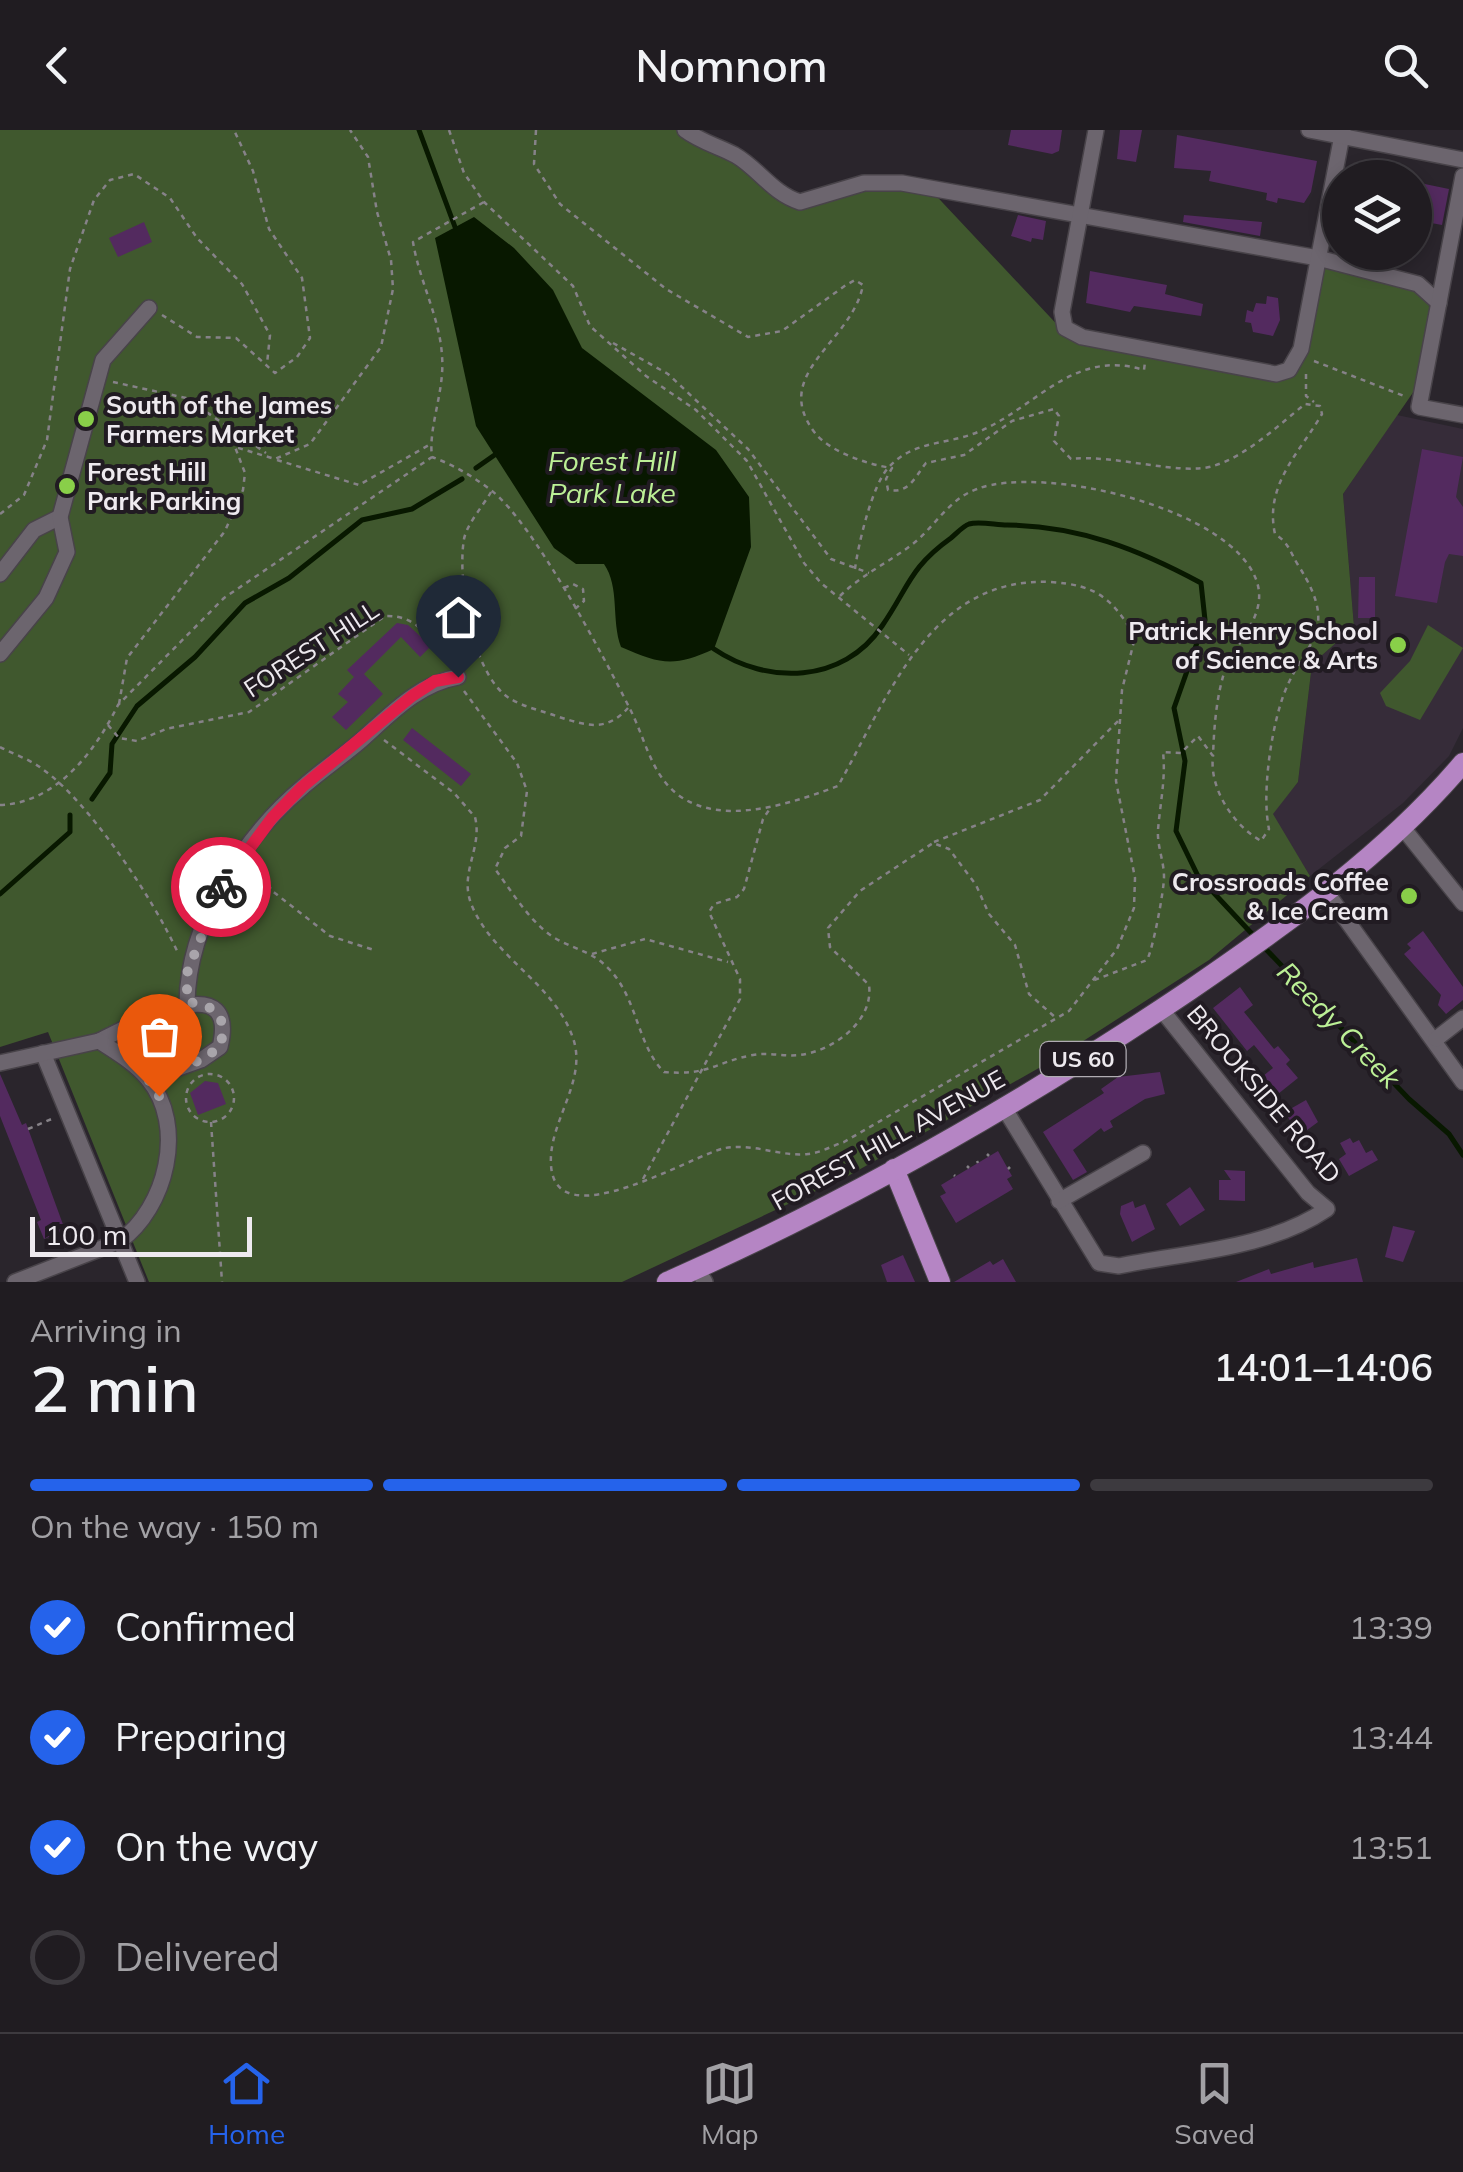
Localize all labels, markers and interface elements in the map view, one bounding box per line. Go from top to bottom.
text: Nomnom [635,37,828,93]
icon: back [30,38,85,93]
icon: search [1378,38,1433,93]
map controls [1322,160,1432,270]
button: layers [1322,160,1432,270]
place label: South of the James Farmers Market [106,389,332,449]
marker: South of the James Farmers Market [75,408,97,430]
water label: Forest Hill Park Lake [548,443,677,510]
place label: Forest Hill Park Parking [87,456,241,516]
marker: Forest Hill Park Parking [56,475,78,497]
pin [416,575,501,678]
icon: home [431,590,486,645]
street label: FOREST HILL [238,593,384,704]
place label: Patrick Henry School of Science & Arts [1128,615,1378,675]
marker: Patrick Henry School of Science & Arts [1387,634,1409,656]
courier [171,837,271,937]
icon: bike [194,860,249,915]
place label: Crossroads Coffee & Ice Cream [1172,866,1389,926]
marker: Crossroads Coffee & Ice Cream [1398,885,1420,907]
water label: Reedy Creek [1270,954,1409,1096]
pin [117,994,202,1097]
street label: BROOKSIDE ROAD [1181,998,1348,1189]
icon: bag [132,1009,187,1064]
road number: US 60 [1040,1042,1126,1076]
street label: FOREST HILL AVENUE [766,1063,1010,1217]
scale bar [30,1212,252,1256]
text: 100 m [45,1217,127,1252]
text: Arriving in [30,1310,182,1350]
text: 14:01–14:06 [1213,1343,1433,1391]
text: 2 min [30,1347,199,1428]
text: On the way · 150 m [30,1506,319,1546]
icon: check [30,1600,85,1655]
text: Confirmed [115,1603,296,1651]
text: 13:39 [1349,1607,1433,1647]
icon: check [30,1710,85,1765]
text: Preparing [115,1713,287,1761]
text: 13:44 [1349,1717,1433,1757]
icon: check [30,1820,85,1875]
text: On the way [115,1823,318,1871]
text: 13:51 [1349,1827,1433,1867]
text: Delivered [115,1933,280,1981]
tab: Home [208,2056,285,2151]
tab: Map [701,2056,759,2151]
tab: Saved [1174,2056,1255,2151]

